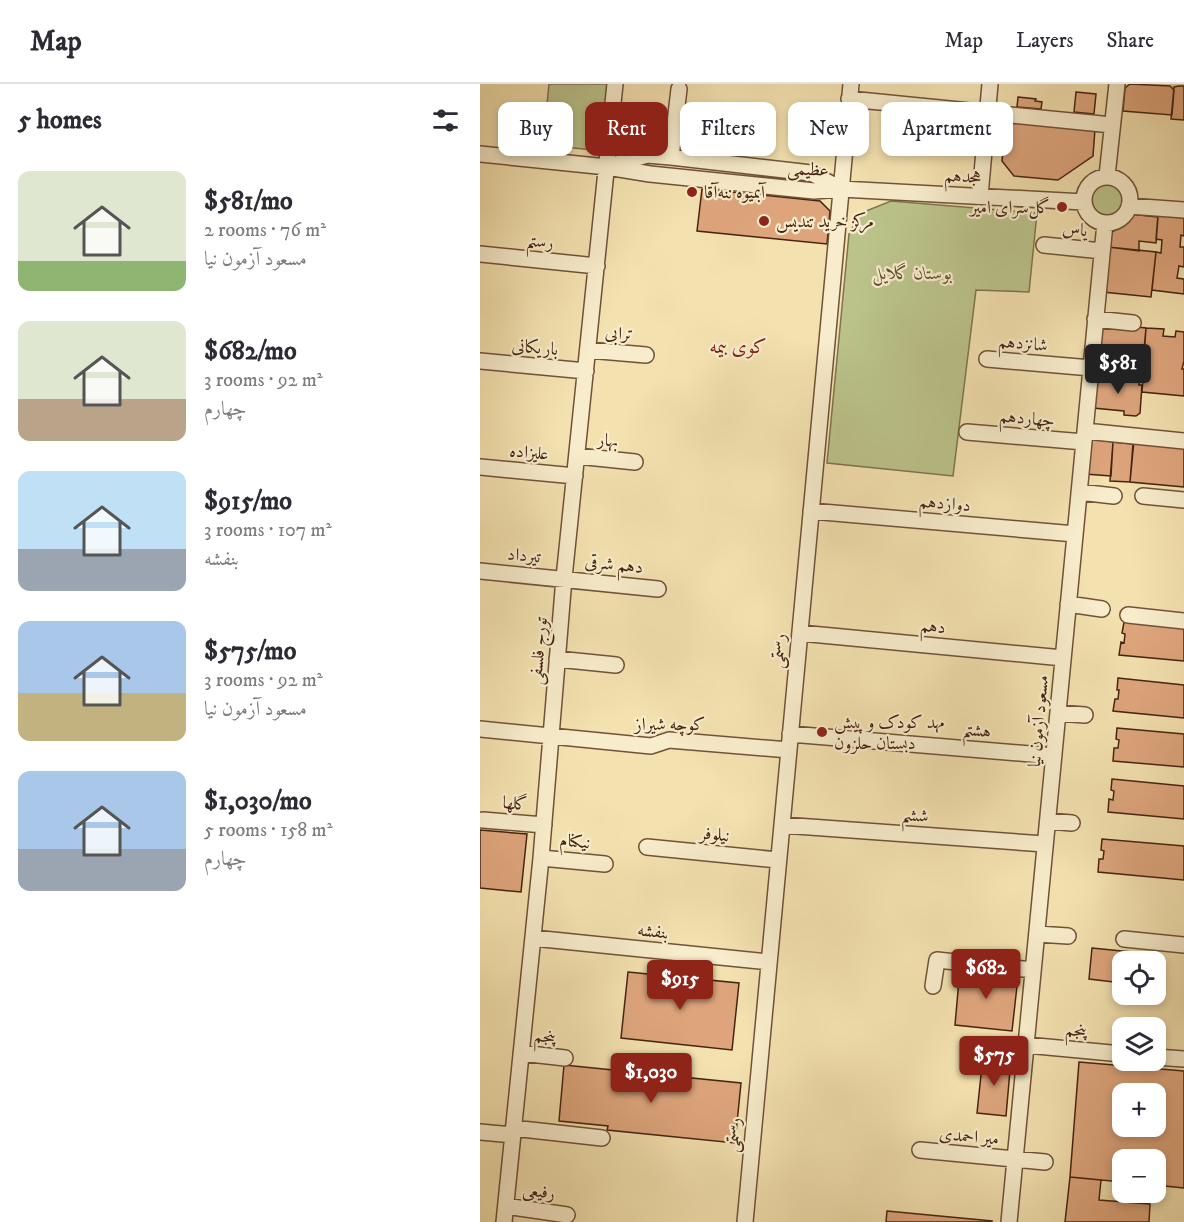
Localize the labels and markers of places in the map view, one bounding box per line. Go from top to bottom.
place label: آبمیوه ننه‌آقا [704,182,767,204]
marker: آبمیوه ننه‌آقا [685,185,699,199]
place label: گل‌سرای امیر [968,196,1050,219]
marker: گل‌سرای امیر [1055,200,1069,214]
place label: مرکز خرید تندیس [776,211,874,234]
marker: مرکز خرید تندیس [757,214,771,228]
pin: $581 [1082,344,1154,395]
place label: مهد کودک و پیش دبستان حلزون [834,712,945,755]
marker: مهد کودک و پیش دبستان حلزون [815,725,829,739]
pin: $682 [950,949,1022,1000]
pin: $915 [644,960,716,1011]
pin: $575 [958,1036,1030,1087]
pin: $1,030 [602,1053,700,1104]

